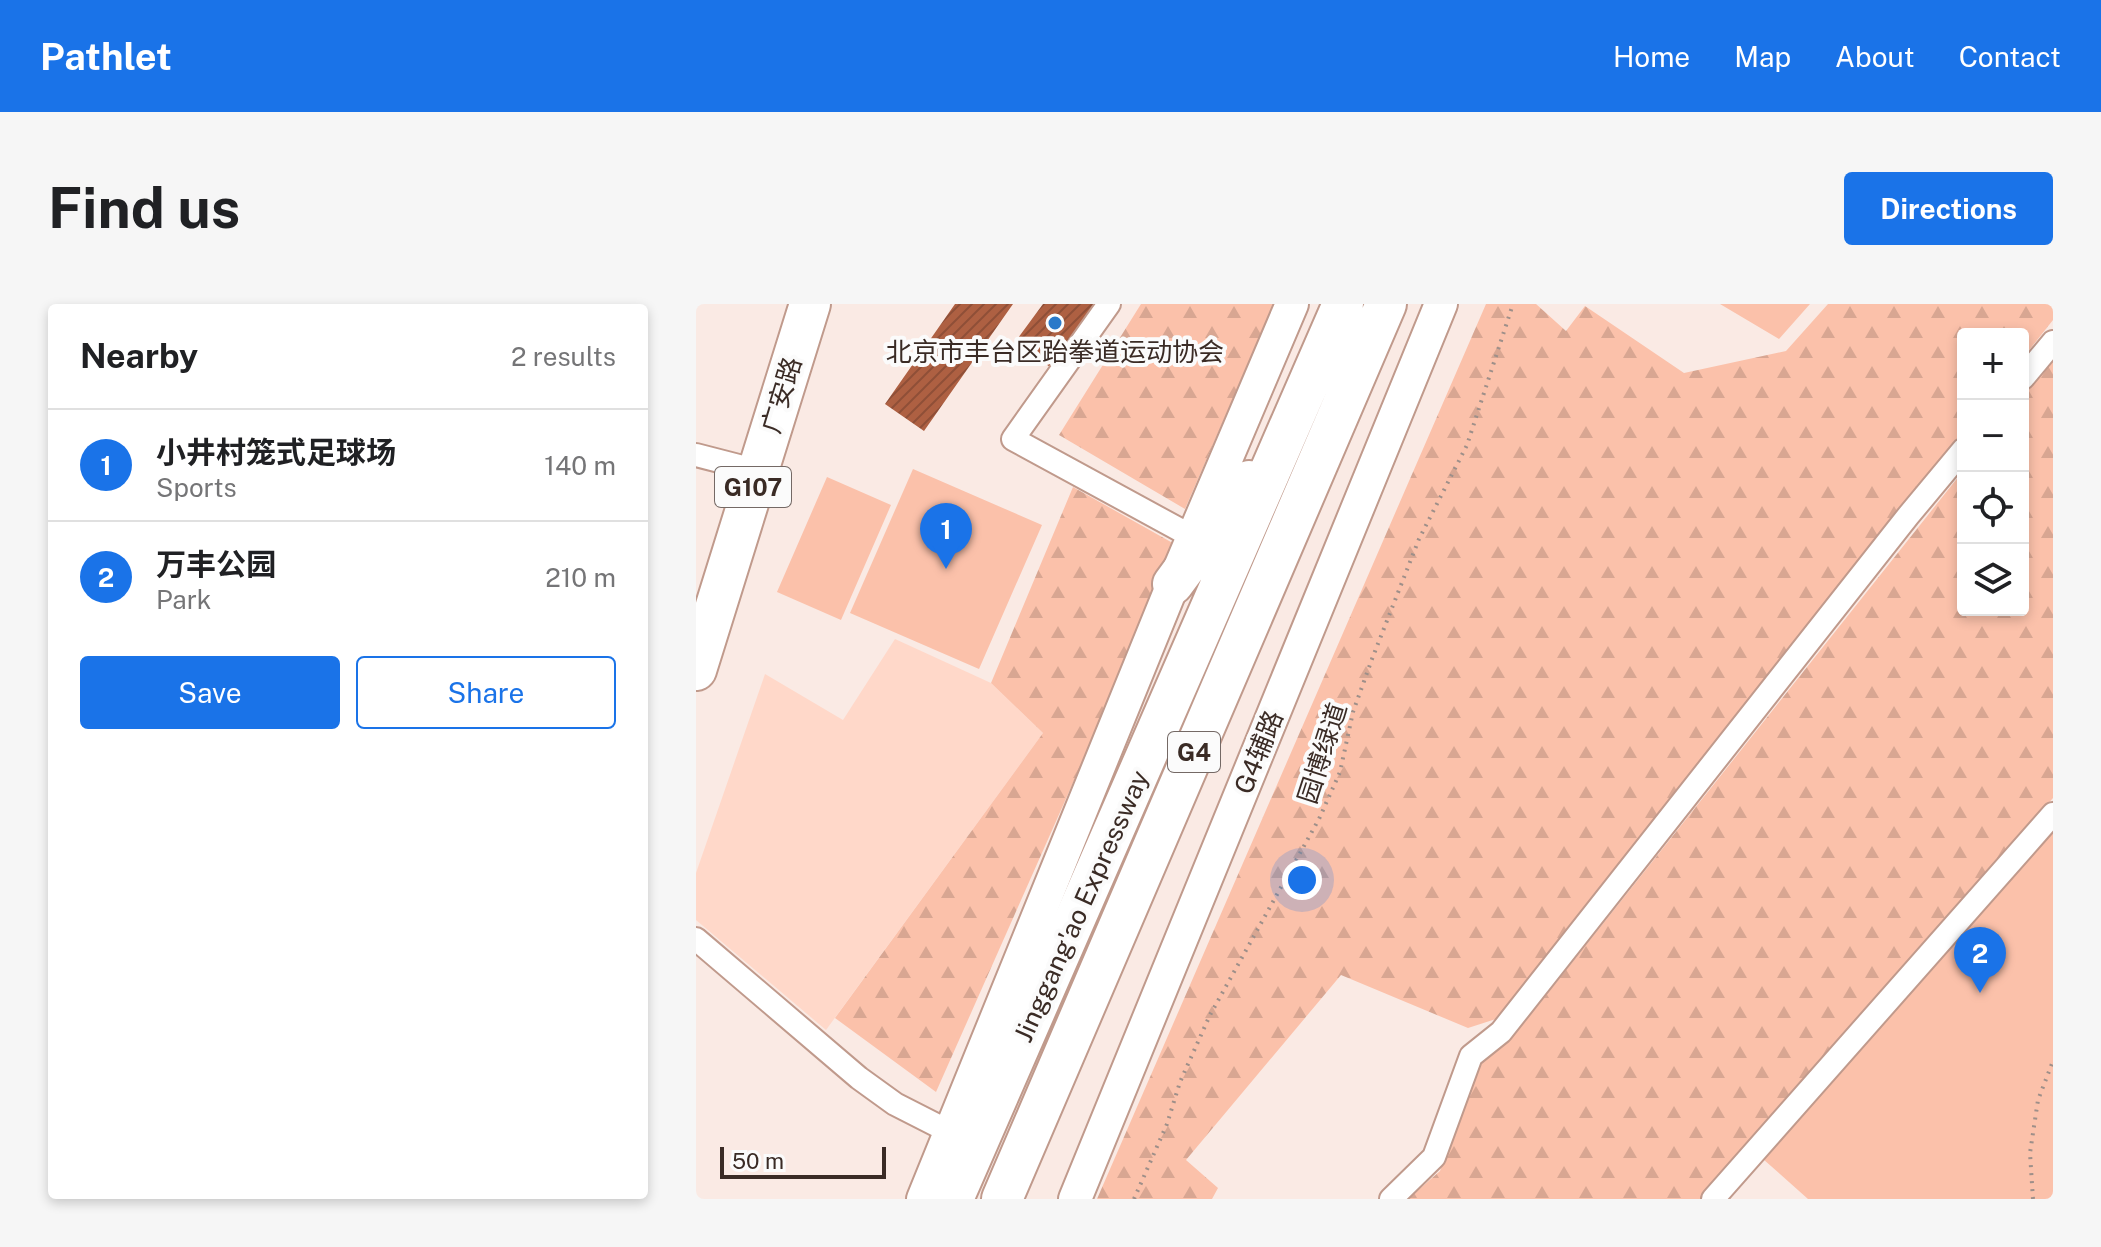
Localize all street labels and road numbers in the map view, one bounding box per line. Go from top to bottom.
street label: 广安路 [755,353,807,437]
road number: G107 [715,467,791,507]
street label: 园博绿道 [1291,699,1353,807]
street label: G4辅路 [1227,706,1289,798]
road number: G4 [1168,732,1220,772]
street label: Jinggang'ao Expressway [1007,765,1155,1047]

